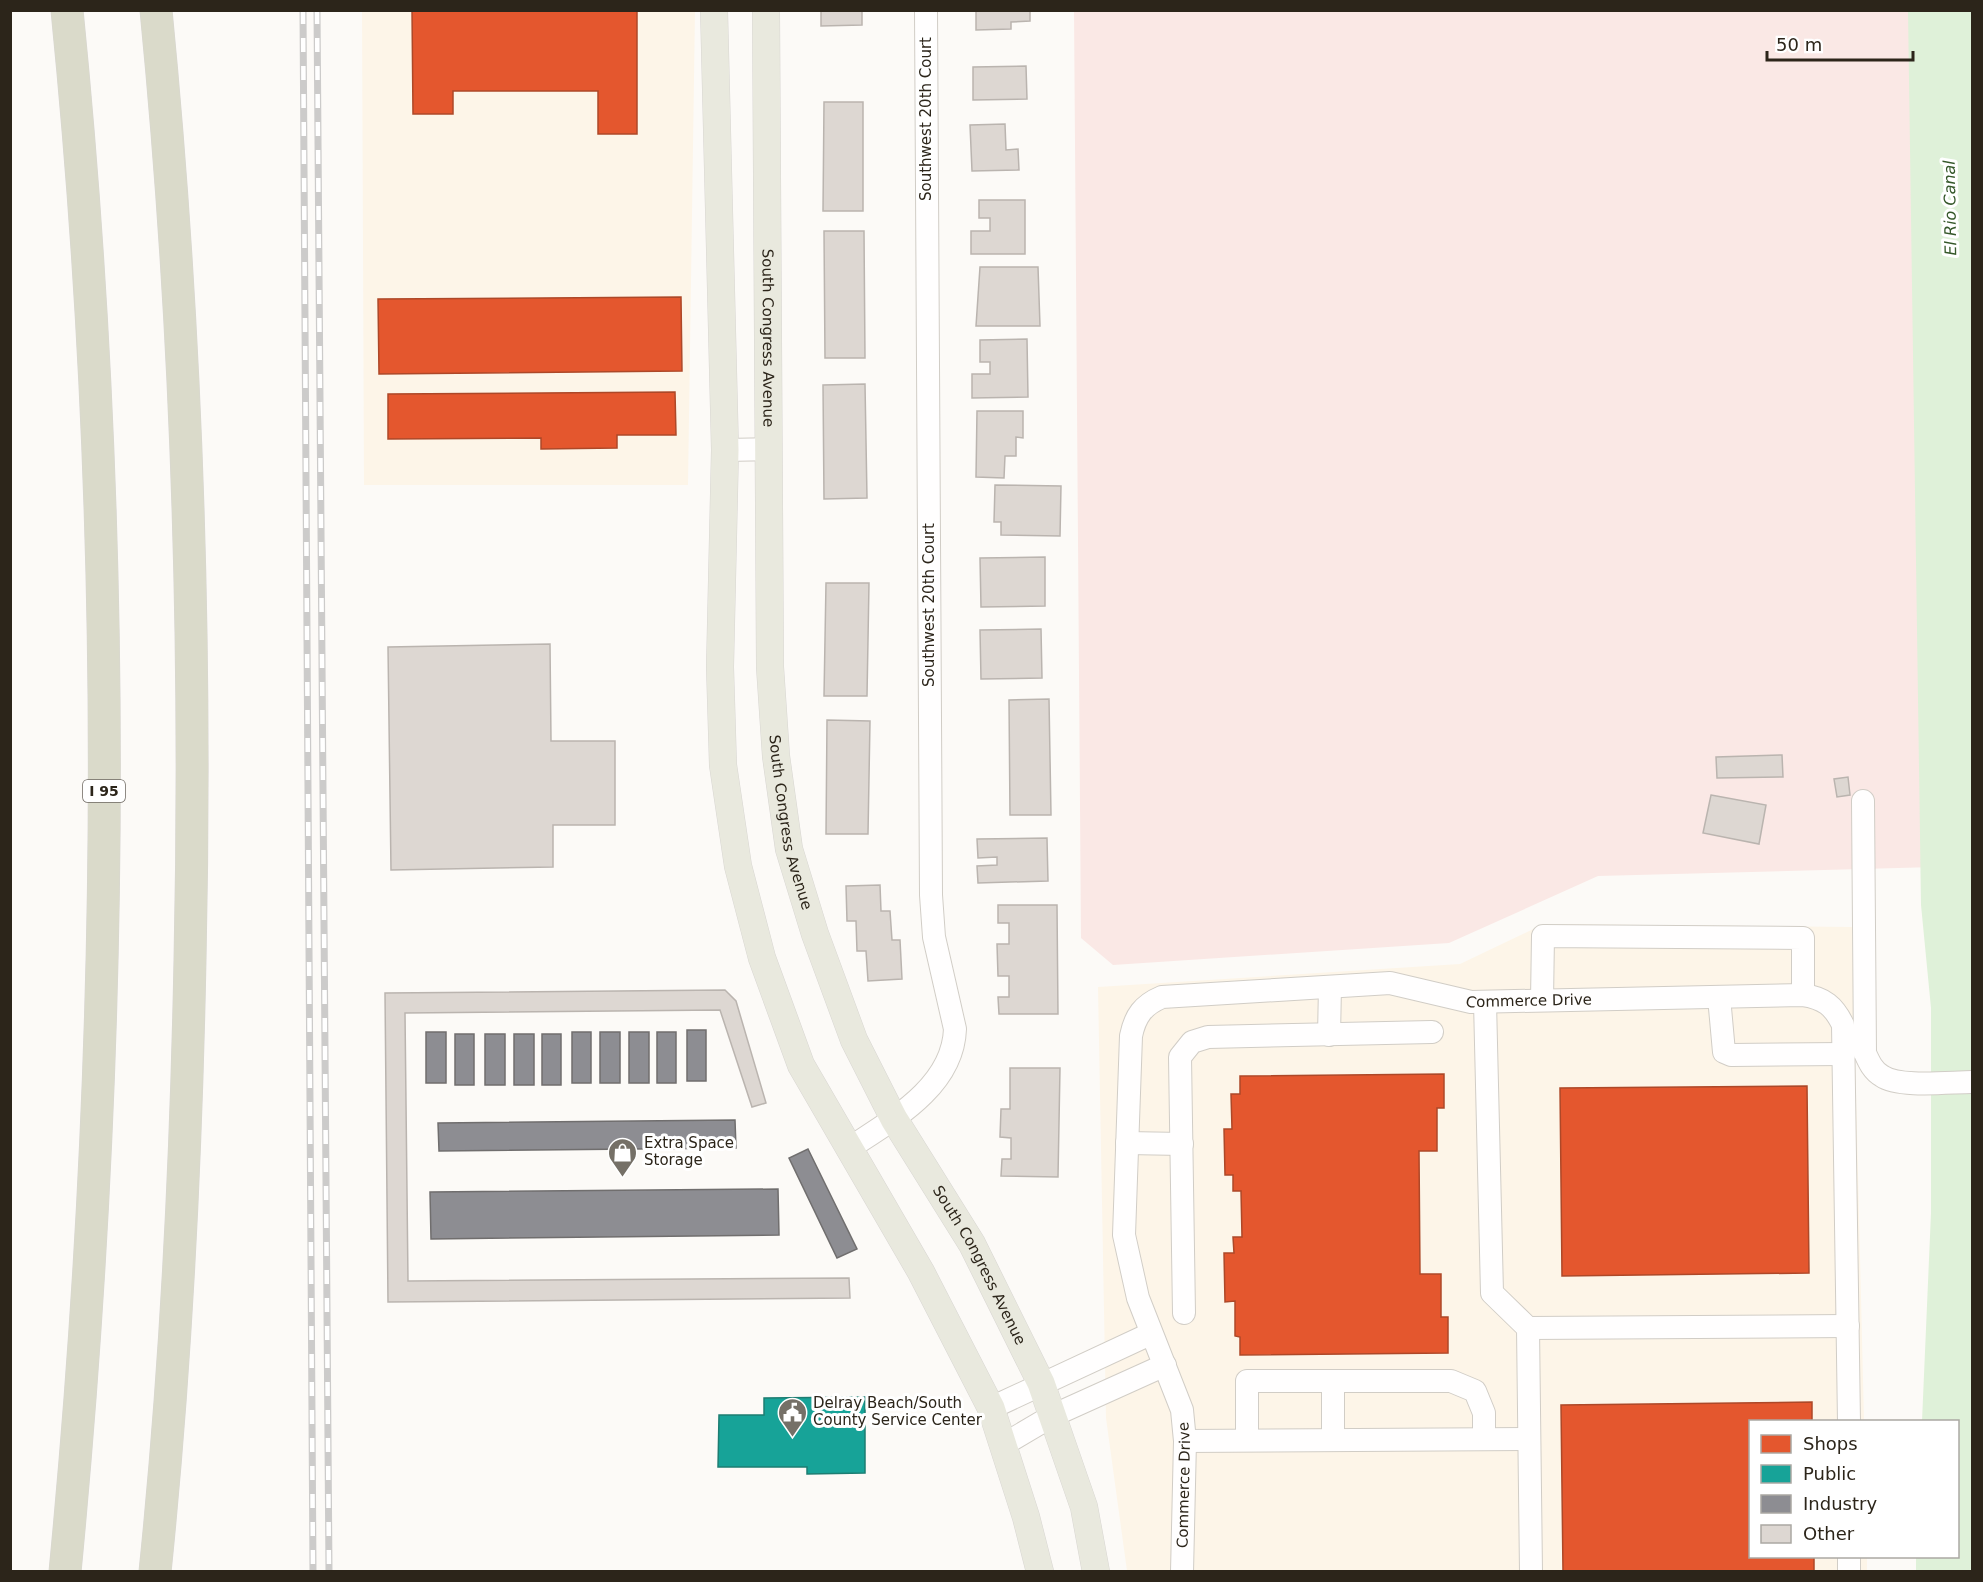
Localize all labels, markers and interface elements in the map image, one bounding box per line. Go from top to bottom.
scale bar [1767,24,1912,62]
text: 50 m [1776,34,1822,55]
street label: Southwest 20th Court [917,37,935,201]
water label: El Rio Canal [1940,160,1960,256]
street label: South Congress Avenue [758,249,778,427]
street label: Southwest 20th Court [920,523,938,687]
street label: South Congress Avenue [766,734,816,912]
road number: I 95 [83,780,125,802]
street label: Commerce Drive [1464,990,1592,1012]
place label: Extra Space Storage [644,1134,734,1169]
shop icon: Extra Space Storage [607,1136,639,1178]
street label: South Congress Avenue [929,1182,1030,1348]
place label: Delray Beach/South County Service Center [813,1394,983,1429]
public building icon: Delray Beach/South County Service Center [776,1396,808,1438]
legend [1749,1420,1959,1558]
street label: Commerce Drive [1174,1421,1194,1548]
text: Shops [1803,1433,1858,1454]
text: Public [1803,1463,1856,1484]
text: Industry [1803,1493,1877,1514]
text: Other [1803,1523,1855,1544]

